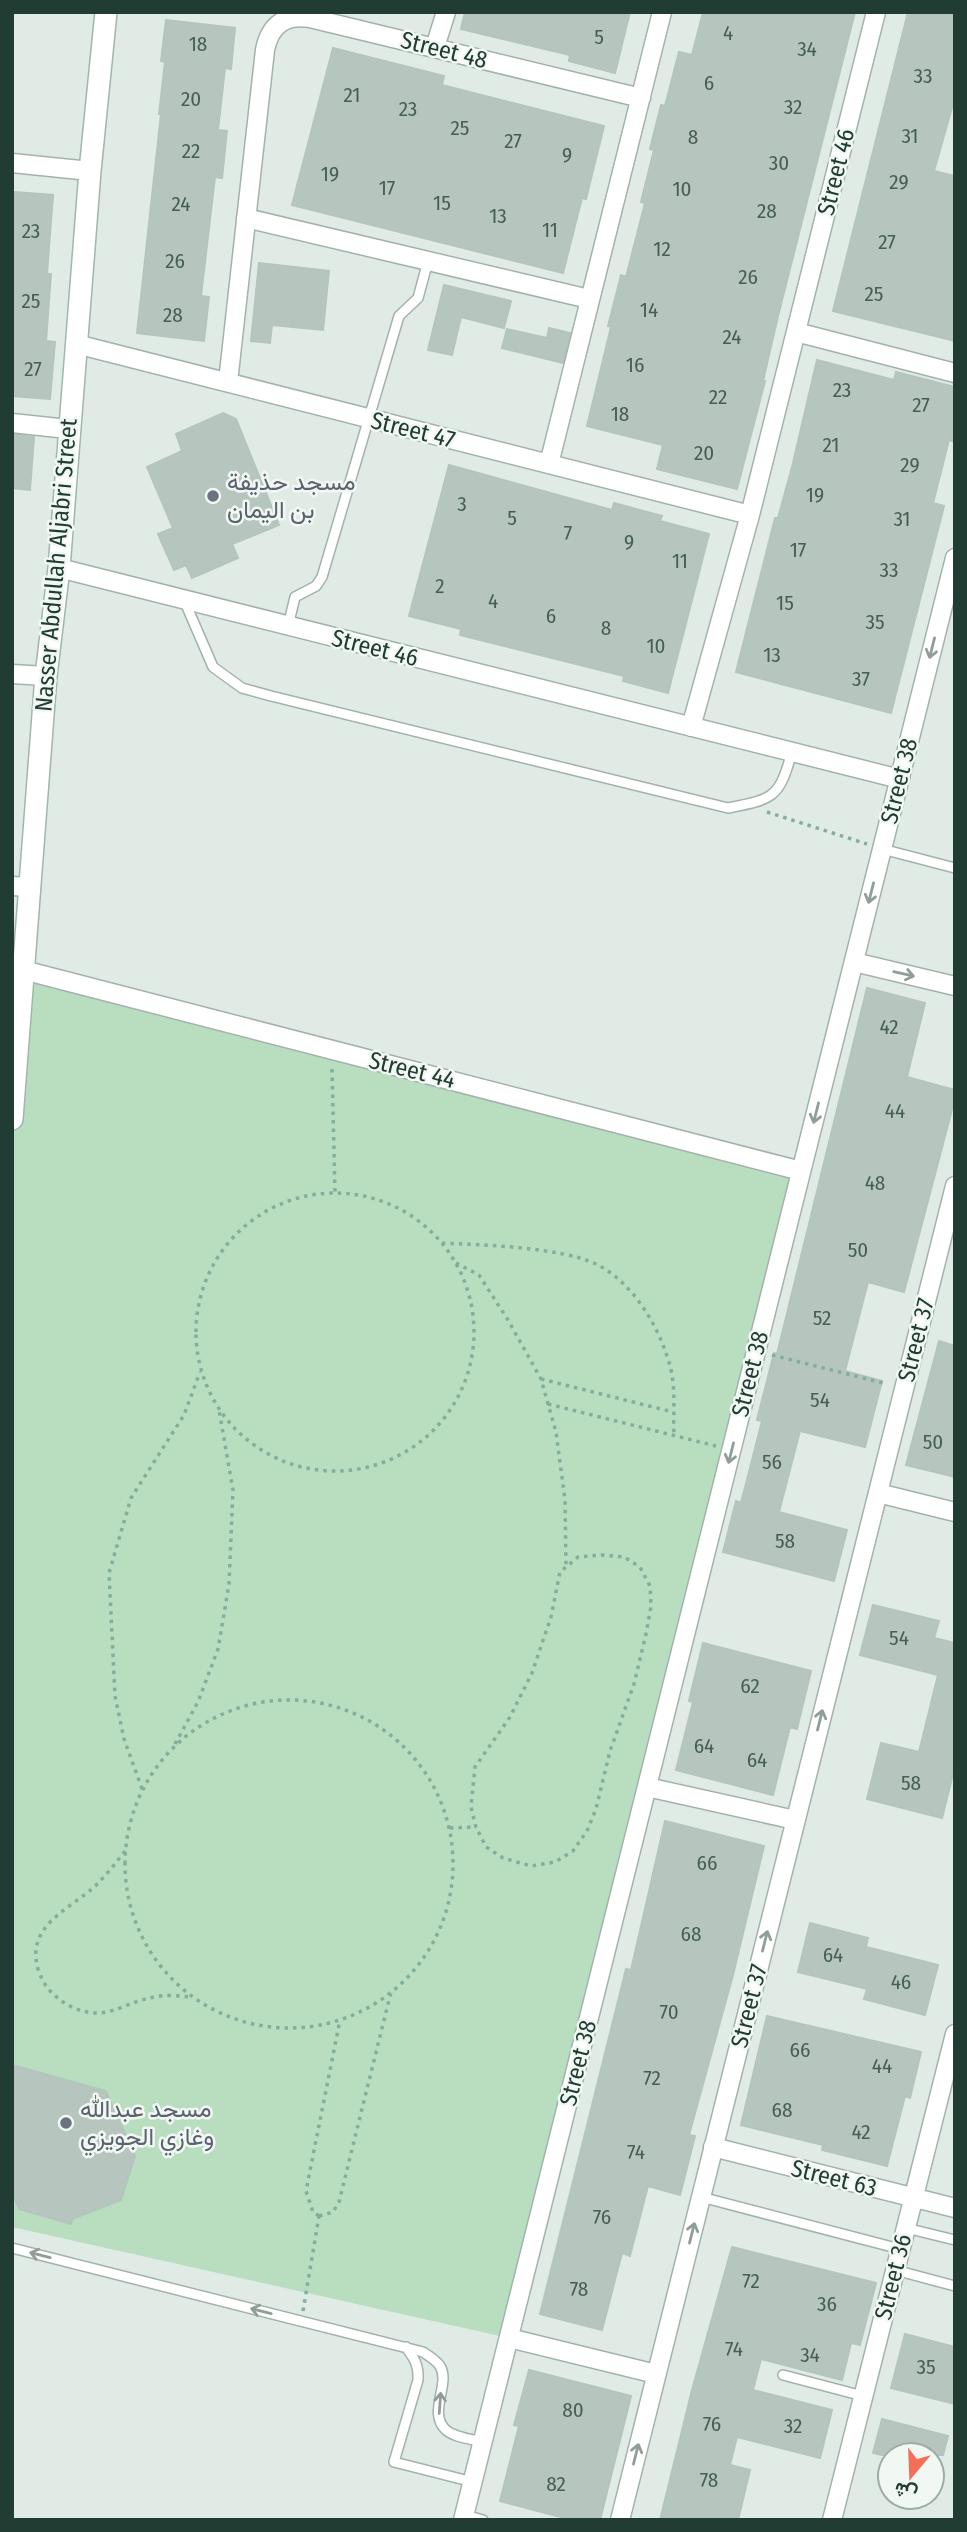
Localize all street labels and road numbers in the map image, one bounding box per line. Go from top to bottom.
street label: Street 48 [398,26,490,74]
street label: Street 46 [812,126,860,218]
street label: Street 47 [368,406,458,454]
street label: Nasser Abdullah Aljabri Street [29,417,83,713]
street label: Street 46 [329,624,421,672]
street label: Street 38 [875,735,923,827]
street label: Street 44 [366,1046,458,1094]
street label: Street 37 [892,1295,940,1385]
street label: Street 38 [726,1328,774,1420]
street label: Street 37 [725,1961,773,2051]
street label: Street 38 [554,2017,602,2109]
street label: Street 63 [788,2154,880,2202]
street label: Street 36 [869,2231,917,2323]

